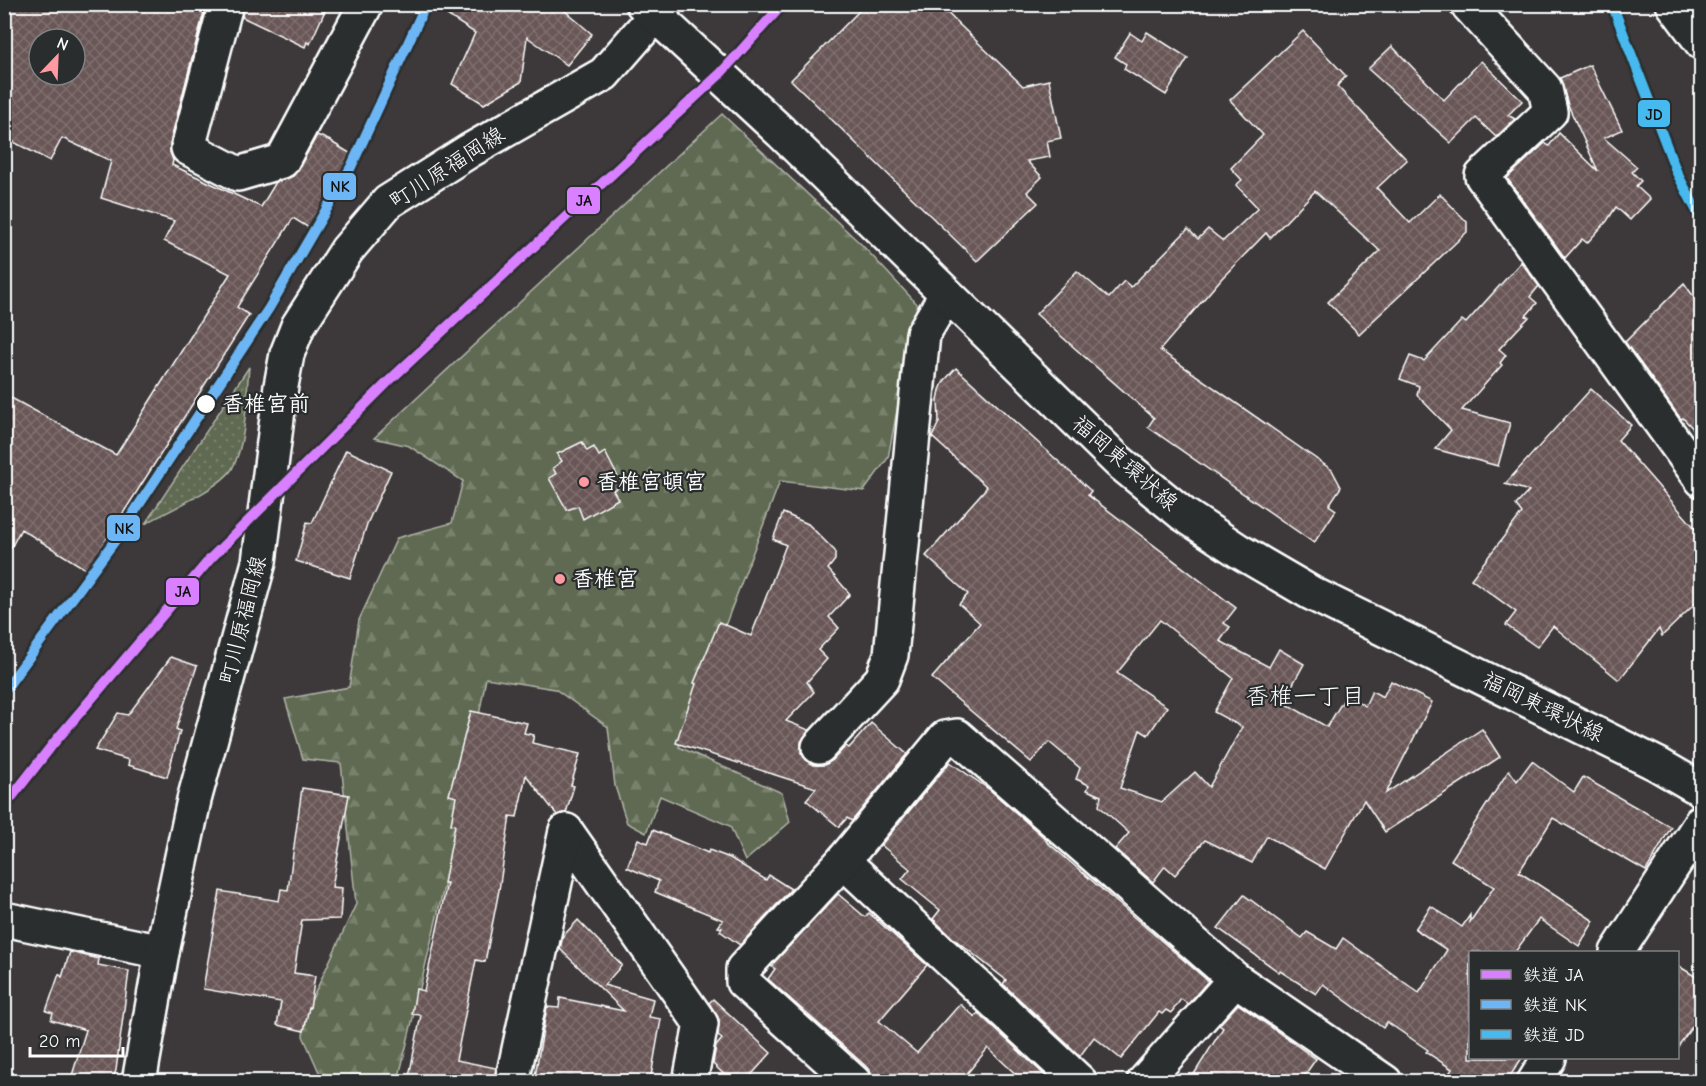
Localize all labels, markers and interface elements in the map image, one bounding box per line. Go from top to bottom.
north arrow [27,27,87,87]
text: N [54,34,71,54]
line badge: JD [1637,99,1671,128]
text: JD [1645,106,1663,124]
street label: 町川原福岡線 [385,121,509,215]
line badge: NK [322,172,357,201]
text: NK [330,178,350,196]
line badge: JA [566,186,601,215]
text: JA [576,192,592,210]
place label: 香椎宮前 [222,391,310,417]
marker: 香椎宮前 [195,393,217,415]
street label: 福岡東環状線 [1067,410,1183,516]
place label: 香椎宮頓宮 [596,469,706,495]
marker: 香椎宮頓宮 [577,475,591,489]
line badge: NK [106,514,141,542]
text: NK [114,520,134,538]
street label: 町川原福岡線 [214,553,272,687]
place label: 香椎宮 [572,566,638,592]
marker: 香椎宮 [553,572,567,586]
line badge: JA [165,577,200,606]
text: JA [175,583,191,601]
street label: 福岡東環状線 [1478,666,1608,748]
district label: 香椎一丁目 [1245,682,1365,710]
legend [1469,951,1679,1059]
text: 鉄道 JA [1523,965,1584,986]
text: 鉄道 NK [1523,995,1587,1016]
scale bar [30,1020,123,1058]
text: 鉄道 JD [1523,1025,1585,1046]
text: 20 m [39,1031,80,1052]

